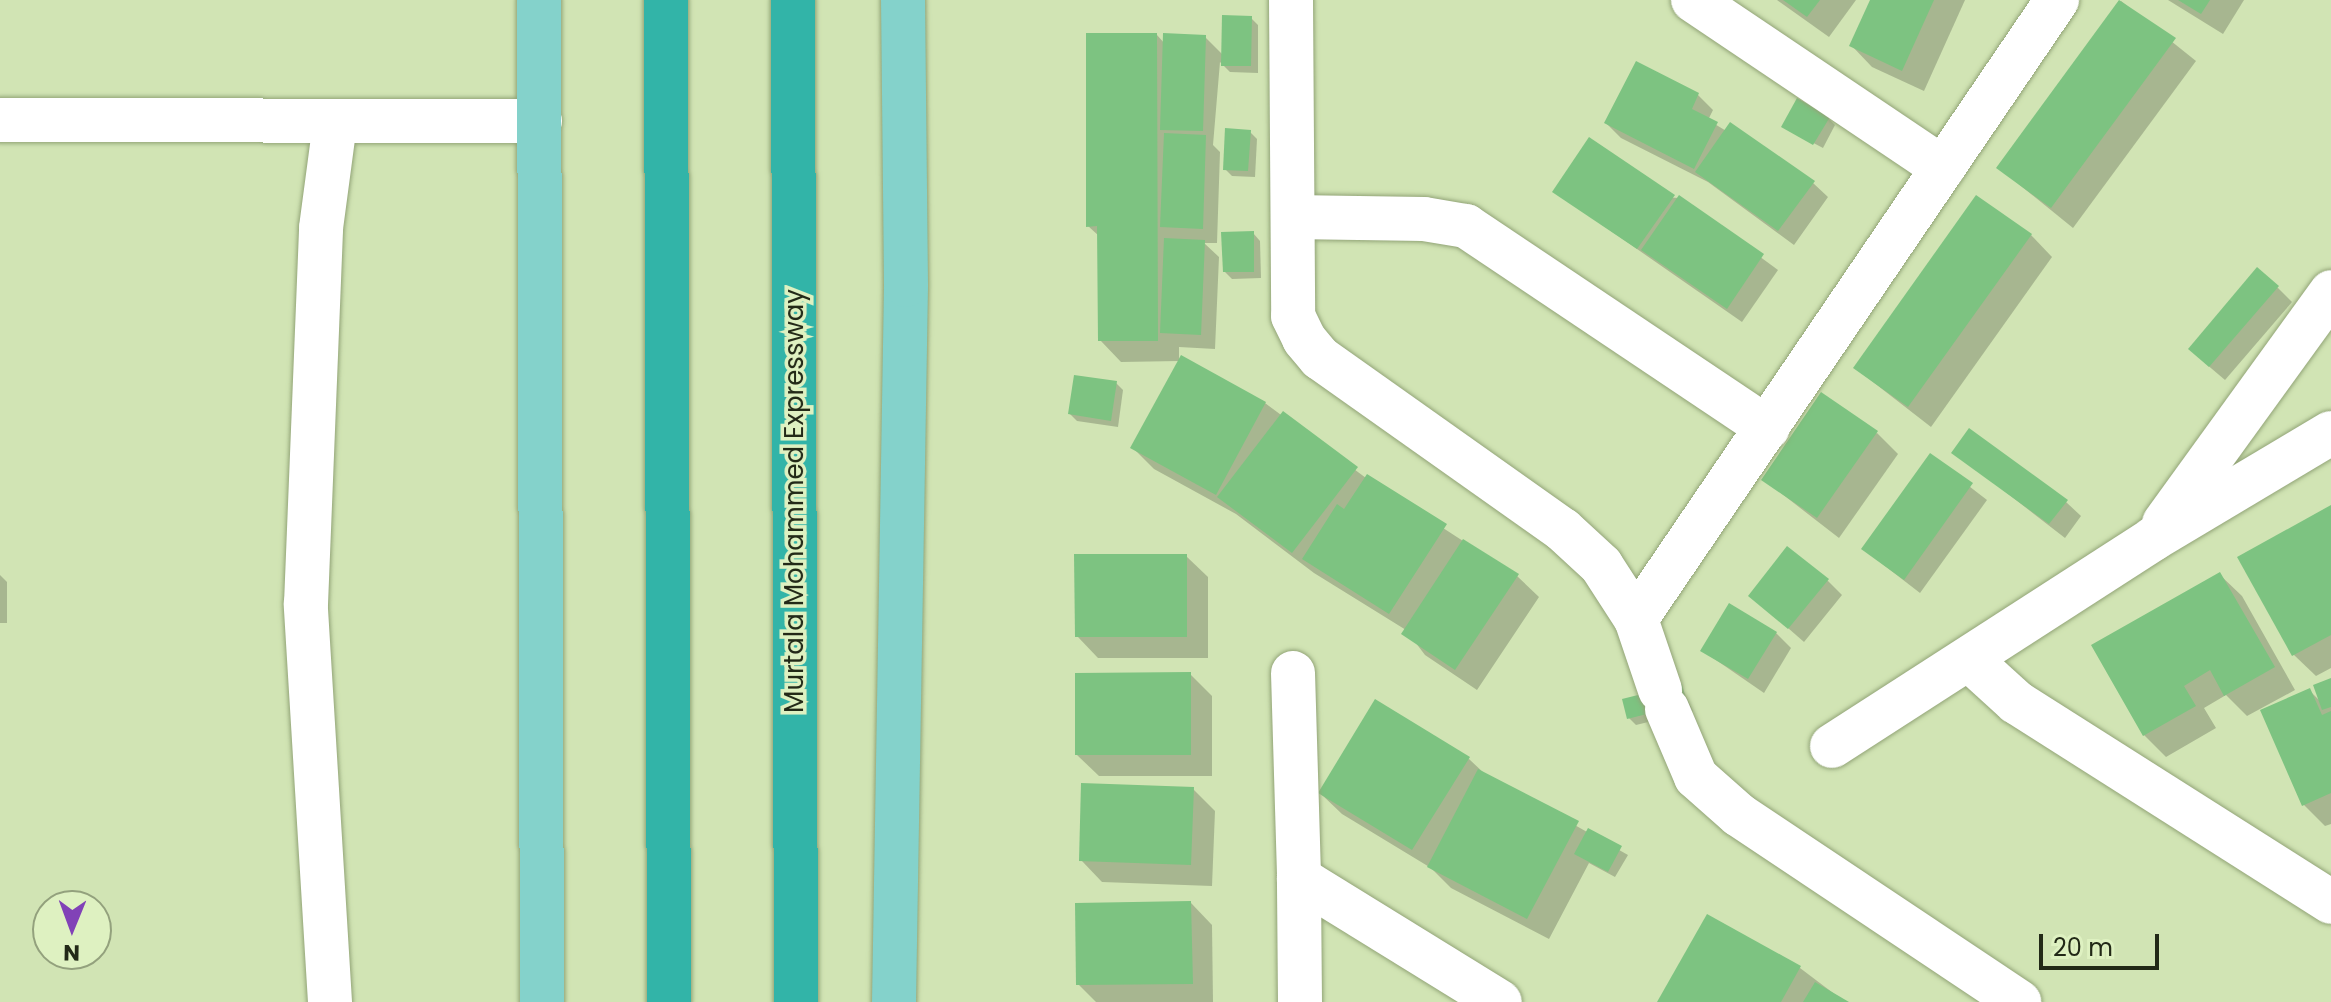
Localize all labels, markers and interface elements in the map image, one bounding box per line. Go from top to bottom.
street label: Murtala Mohammed Expressway [779,289,811,713]
north arrow [32,890,112,970]
scale bar [2043,918,2163,968]
text: 20 m [2053,931,2113,964]
text: N [63,937,80,968]

